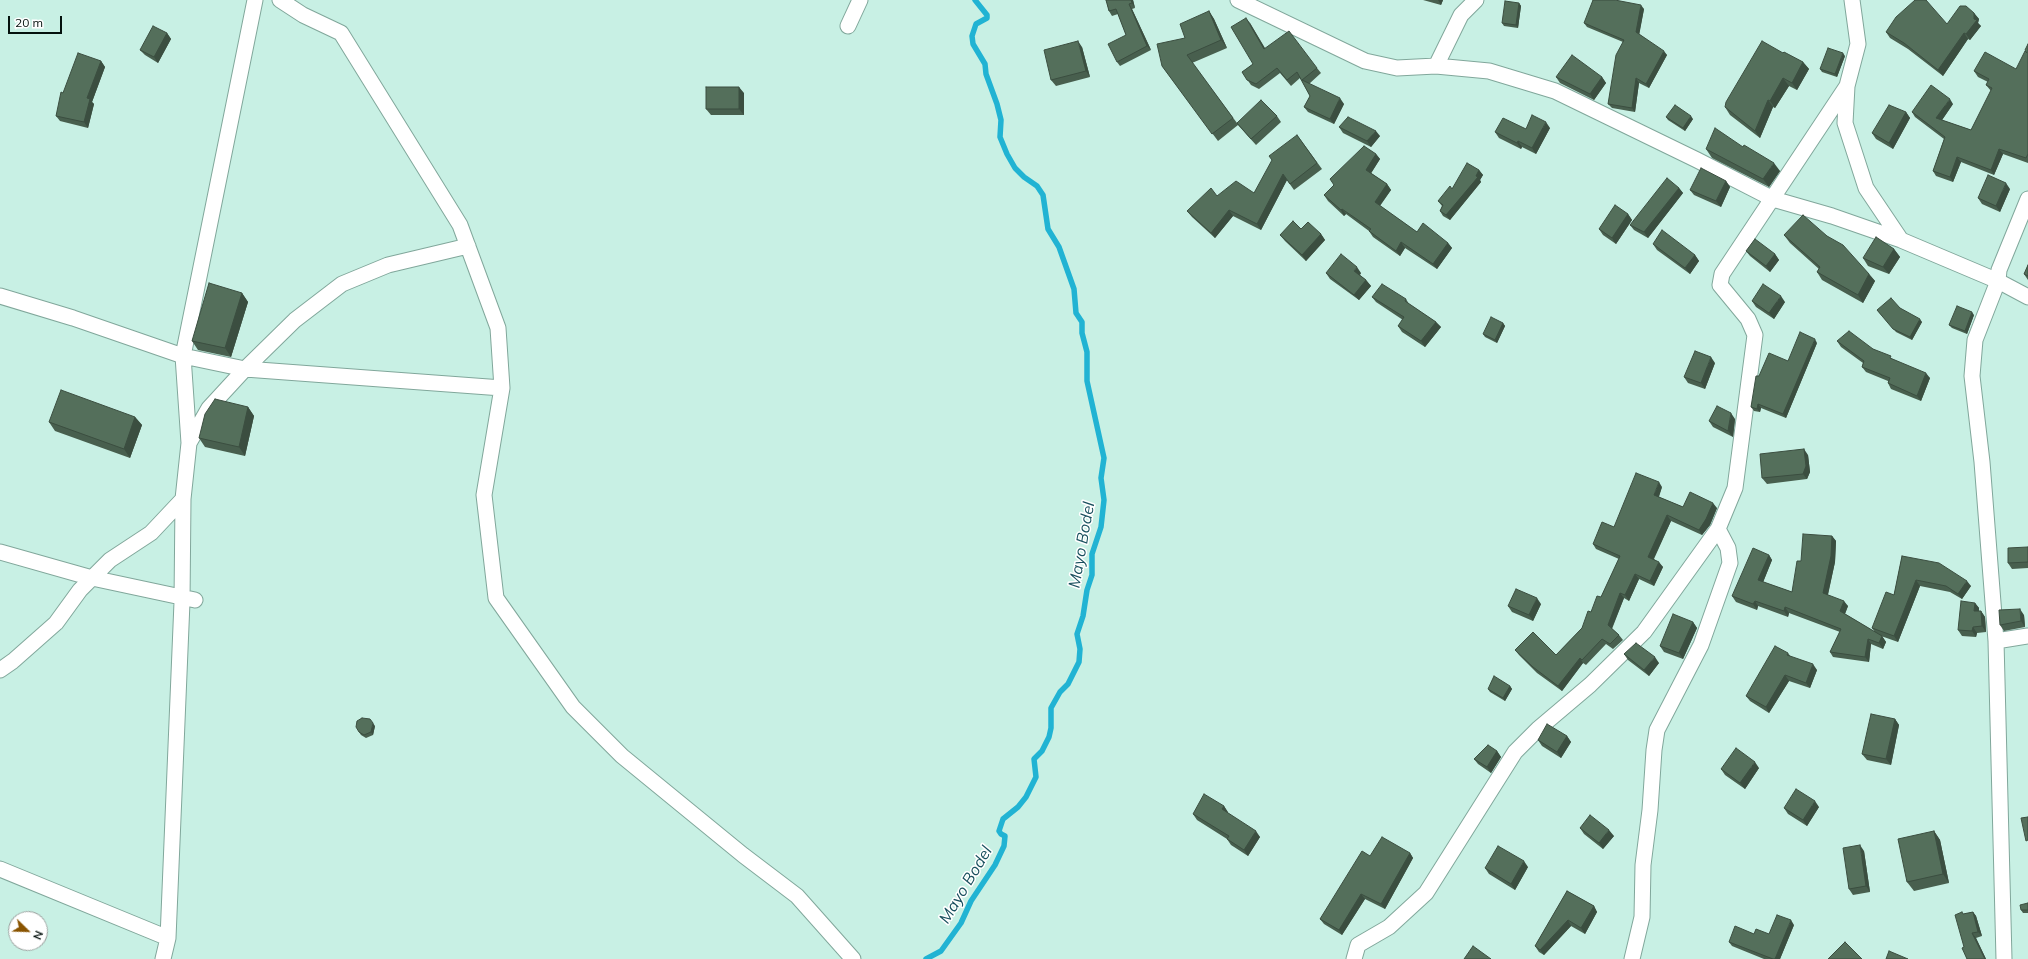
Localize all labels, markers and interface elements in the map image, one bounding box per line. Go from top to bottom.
scale bar [10,8,64,34]
text: 20 m [15,15,43,30]
water label: Mayo Bodel [1065,500,1099,590]
water label: Mayo Bodel [935,843,997,927]
north arrow [8,911,48,951]
text: N [30,929,46,942]

